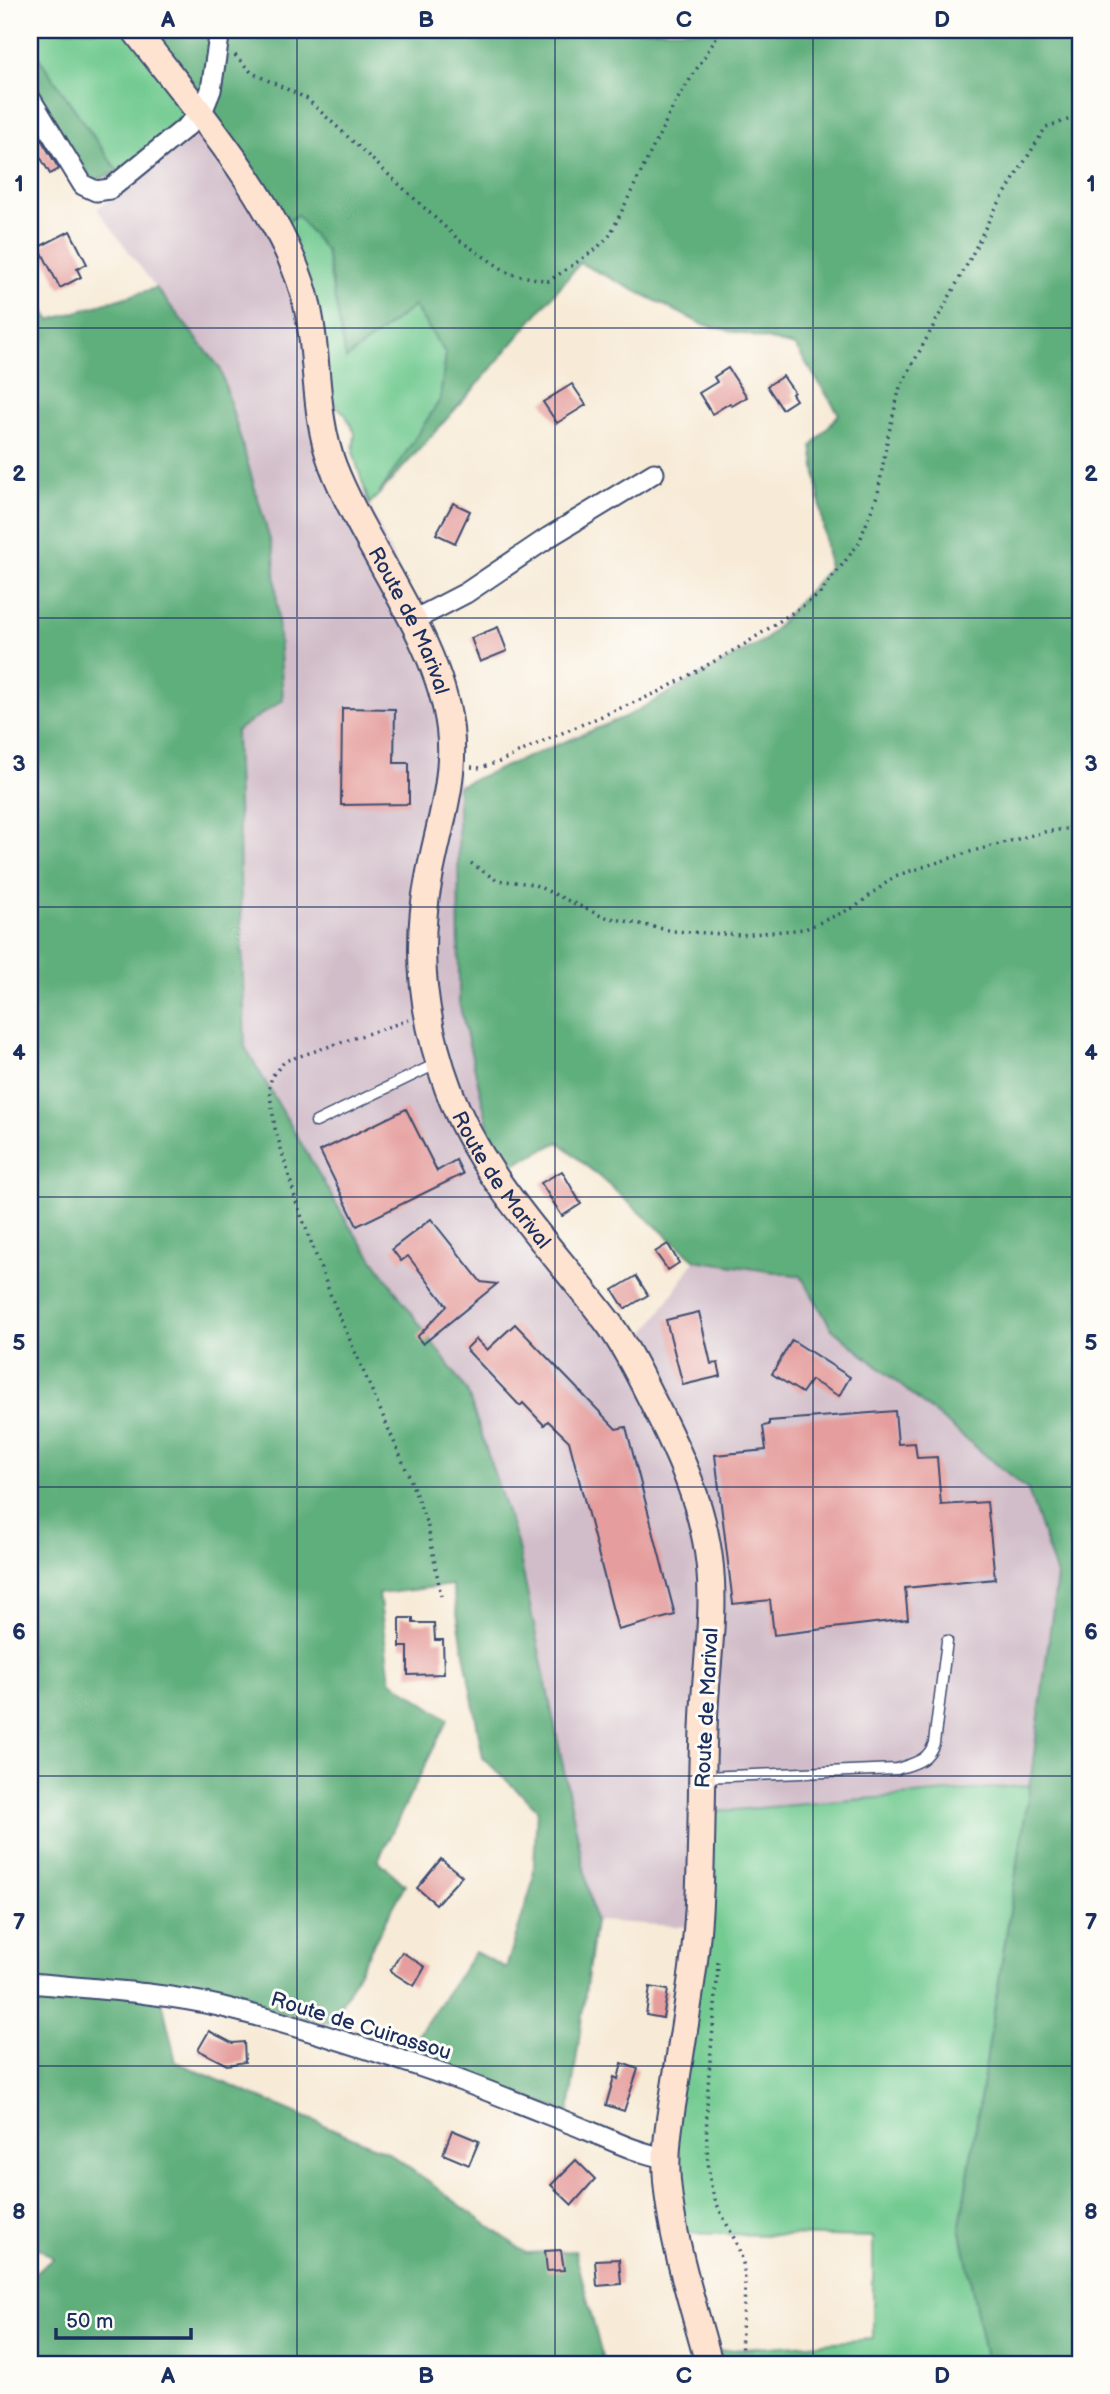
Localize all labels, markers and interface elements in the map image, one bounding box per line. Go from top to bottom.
text: A [160,6,176,34]
text: B [418,6,434,34]
text: C [676,6,692,34]
text: D [934,6,950,34]
text: 1 [14,170,24,198]
text: 1 [1086,170,1096,198]
text: 2 [12,460,26,488]
text: 2 [1084,460,1098,488]
street label: Route de Marival [363,543,455,697]
text: 3 [12,750,26,778]
text: 3 [1084,750,1098,778]
text: 4 [12,1039,26,1067]
text: 4 [1084,1039,1098,1067]
street label: Route de Marival [447,1107,556,1254]
text: 5 [12,1329,26,1357]
text: 5 [1084,1329,1098,1357]
text: 6 [12,1618,26,1646]
text: 6 [1084,1618,1098,1646]
street label: Route de Marival [690,1627,724,1789]
text: 7 [13,1908,26,1936]
text: 7 [1085,1908,1098,1936]
street label: Route de Cuirassou [268,1987,454,2065]
text: 8 [12,2198,26,2226]
text: 8 [1084,2198,1098,2226]
scale bar [56,2296,191,2340]
text: 50 m [66,2309,113,2334]
text: A [160,2362,176,2390]
text: B [418,2362,434,2390]
text: C [676,2362,692,2390]
text: D [934,2362,950,2390]

